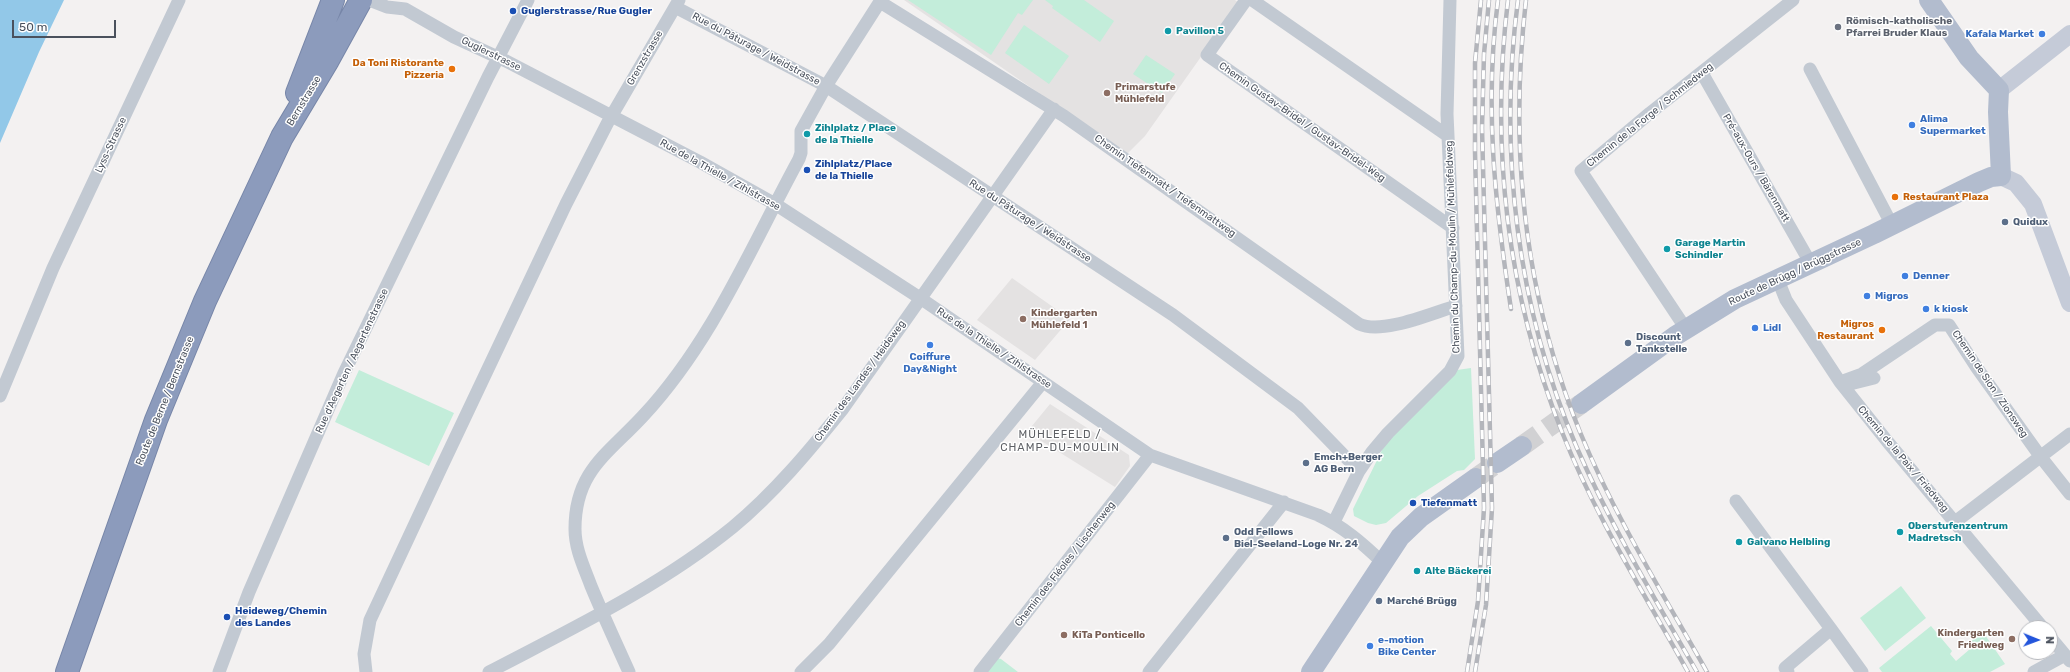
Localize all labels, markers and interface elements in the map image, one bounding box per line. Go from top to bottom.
place label: Guglerstrasse/Rue Gugler [521,5,652,17]
marker: Guglerstrasse/Rue Gugler [508,6,518,16]
street label: Rue du Pâturage / Weidstrasse [690,10,822,88]
scale bar [14,12,118,38]
place label: Römisch-katholische Pfarrei Bruder Klaus [1846,15,1952,38]
text: 50 m [19,20,47,34]
marker: Römisch-katholische Pfarrei Bruder Klaus [1833,22,1843,32]
place label: Pavillon 5 [1176,25,1224,37]
marker: Pavillon 5 [1163,26,1173,36]
street label: Grenzstrasse [624,28,666,88]
place label: Kafala Market [1966,28,2034,40]
marker: Kafala Market [2037,29,2047,39]
street label: Guglerstrasse [459,34,523,74]
place label: Da Toni Ristorante Pizzeria [352,57,444,80]
street label: Chemin Gustav-Bridel / Gustav-Bridel-Weg [1216,60,1388,184]
street label: Chemin de la Forge / Schmiedweg [1584,60,1716,170]
marker: Da Toni Ristorante Pizzeria [447,64,457,74]
street label: Bernstrasse [284,74,324,128]
place label: Primarstufe Mühlefeld [1115,81,1176,104]
marker: Primarstufe Mühlefeld [1102,88,1112,98]
street label: Pré-aux-Ours / Bärenmatt [1720,112,1792,224]
place label: Alima Supermarket [1920,113,1986,136]
street label: Lyss-Strasse [93,115,129,175]
marker: Alima Supermarket [1907,120,1917,130]
place label: Zihlplatz / Place de la Thielle [815,122,896,146]
marker: Zihlplatz / Place de la Thielle [802,129,812,139]
street label: Chemin Tiefenmatt / Tiefenmattweg [1092,132,1238,240]
street label: Rue de la Thielle / Zihlstrasse [658,137,782,213]
street label: Chemin du Champ-du-Moulin / Mühlefeldweg [1443,140,1463,354]
place label: Zihlplatz/Place de la Thielle [815,158,892,182]
marker: Zihlplatz/Place de la Thielle [802,165,812,175]
street label: Rue du Pâturage / Weidstrasse [967,177,1093,265]
place label: Restaurant Plaza [1903,191,1989,203]
marker: Restaurant Plaza [1890,192,1900,202]
place label: Quidux [2013,216,2048,228]
marker: Quidux [2000,217,2010,227]
street label: Route de Brügg / Brüggstrasse [1727,236,1863,308]
place label: Garage Martin Schindler [1675,237,1746,260]
marker: Garage Martin Schindler [1662,244,1672,254]
place label: Denner [1913,270,1949,282]
marker: Denner [1900,271,1910,281]
street label: Rue d'Aegerten / Aegertenstrasse [313,287,391,435]
place label: Migros [1875,290,1909,302]
marker: Migros [1862,291,1872,301]
place label: k kiosk [1934,303,1968,315]
marker: k kiosk [1921,304,1931,314]
street label: Rue de la Thielle / Zihlstrasse [934,305,1054,391]
place label: Kindergarten Mühlefeld 1 [1031,307,1097,330]
marker: Kindergarten Mühlefeld 1 [1018,314,1028,324]
street label: Chemin des Landes / Heideweg [812,318,908,444]
place label: Migros Restaurant [1817,318,1874,342]
place label: Lidl [1763,322,1781,334]
marker: Lidl [1750,323,1760,333]
marker: Migros Restaurant [1877,325,1887,335]
street label: Chemin de Sion / Zionsweg [1950,328,2030,440]
place label: Discount Tankstelle [1636,331,1687,354]
street label: Route de Berne / Bernstrasse [134,335,196,467]
marker: Discount Tankstelle [1623,338,1633,348]
marker: Coiffure Day&Night [925,340,935,350]
place label: Coiffure Day&Night [903,351,957,374]
street label: Chemin de la Paix / Friedweg [1855,403,1951,515]
district label: MÜHLEFELD / CHAMP-DU-MOULIN [1000,428,1120,454]
place label: Emch+Berger AG Bern [1314,451,1382,474]
marker: Emch+Berger AG Bern [1301,458,1311,468]
place label: Tiefenmatt [1421,497,1477,509]
marker: Tiefenmatt [1408,498,1418,508]
street label: Chemin des Fléoles / Lischenweg [1012,499,1118,629]
place label: Oberstufenzentrum Madretsch [1908,520,2008,544]
place label: Odd Fellows Biel-Seeland-Loge Nr. 24 [1234,526,1358,550]
marker: Oberstufenzentrum Madretsch [1895,527,1905,537]
marker: Odd Fellows Biel-Seeland-Loge Nr. 24 [1221,533,1231,543]
place label: Galvano Helbling [1747,536,1830,548]
marker: Galvano Helbling [1734,537,1744,547]
place label: Alte Bäckerei [1425,565,1491,577]
marker: Alte Bäckerei [1412,566,1422,576]
place label: Marché Brügg [1387,595,1457,607]
marker: Marché Brügg [1374,596,1384,606]
place label: Heideweg/Chemin des Landes [235,605,327,628]
marker: Heideweg/Chemin des Landes [222,612,232,622]
north arrow [2018,620,2058,660]
place label: Kindergarten Friedweg [1938,627,2004,650]
place label: KiTa Ponticello [1072,629,1145,641]
marker: KiTa Ponticello [1059,630,1069,640]
place label: e-motion Bike Center [1378,634,1436,658]
marker: Kindergarten Friedweg [2007,634,2017,644]
text: N [2043,636,2056,644]
marker: e-motion Bike Center [1365,641,1375,651]

